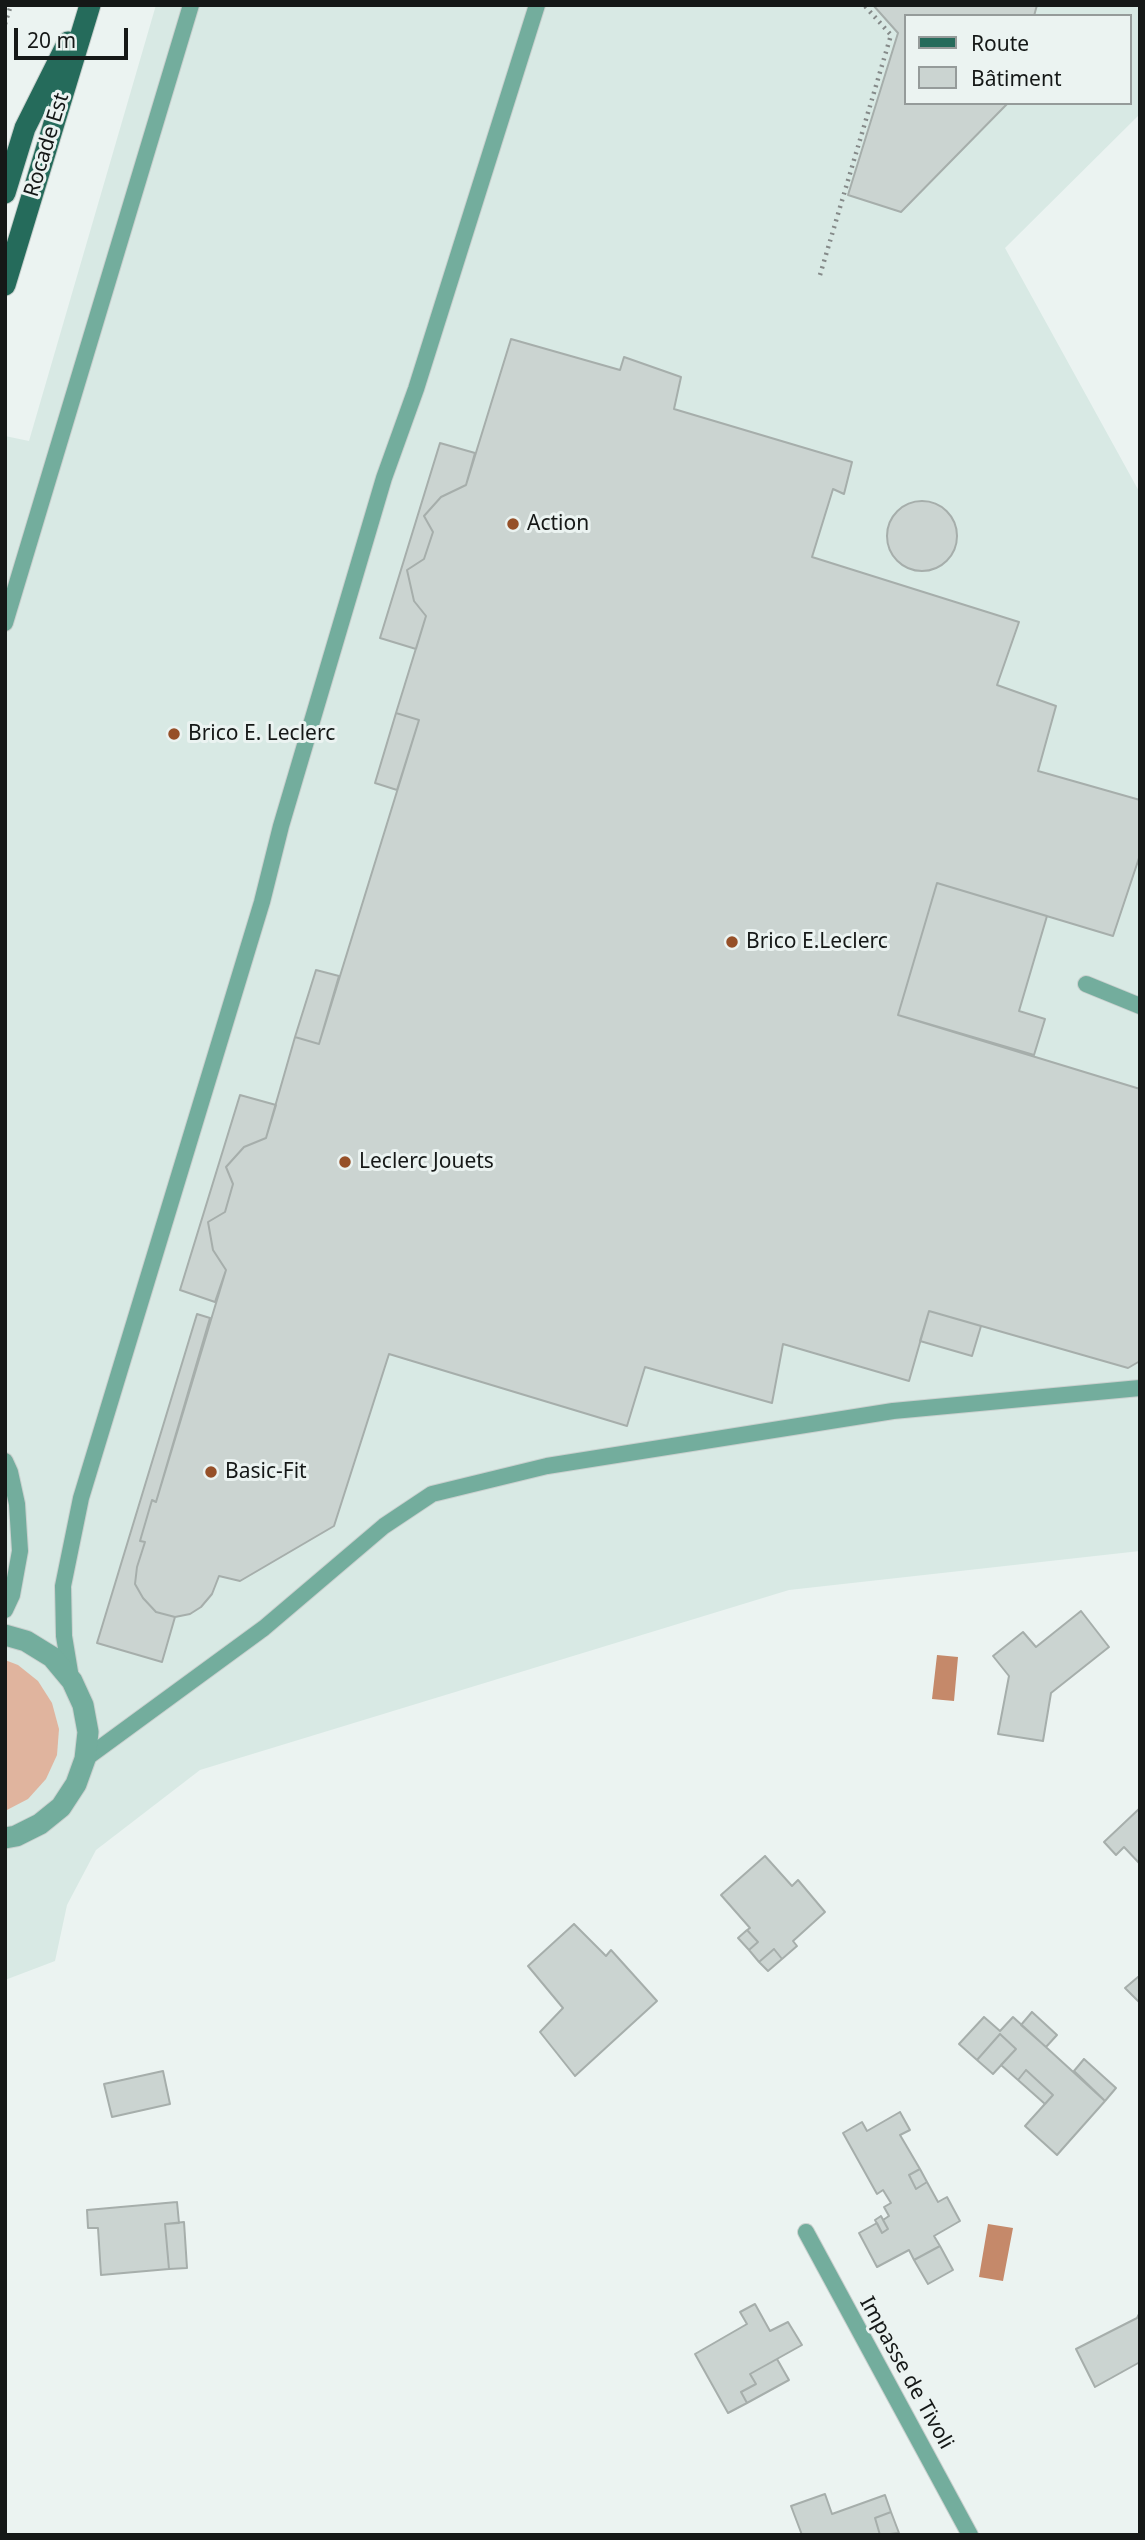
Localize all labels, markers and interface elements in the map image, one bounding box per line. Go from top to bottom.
scale bar [18,14,131,58]
legend [904,14,1131,105]
text: 20 m [27,26,76,54]
text: Route [971,29,1029,57]
text: Bâtiment [971,64,1061,92]
street label: Rocade Est [19,90,75,200]
place label: Action [527,511,589,537]
marker: Action [505,516,521,532]
place label: Brico E. Leclerc [188,721,335,747]
marker: Brico E. Leclerc [166,726,182,742]
place label: Brico E.Leclerc [746,929,888,955]
marker: Brico E.Leclerc [724,934,740,950]
place label: Leclerc Jouets [359,1149,494,1175]
marker: Leclerc Jouets [337,1154,353,1170]
place label: Basic-Fit [225,1459,307,1485]
marker: Basic-Fit [203,1464,219,1480]
street label: Impasse de Tivoli [854,2292,958,2454]

